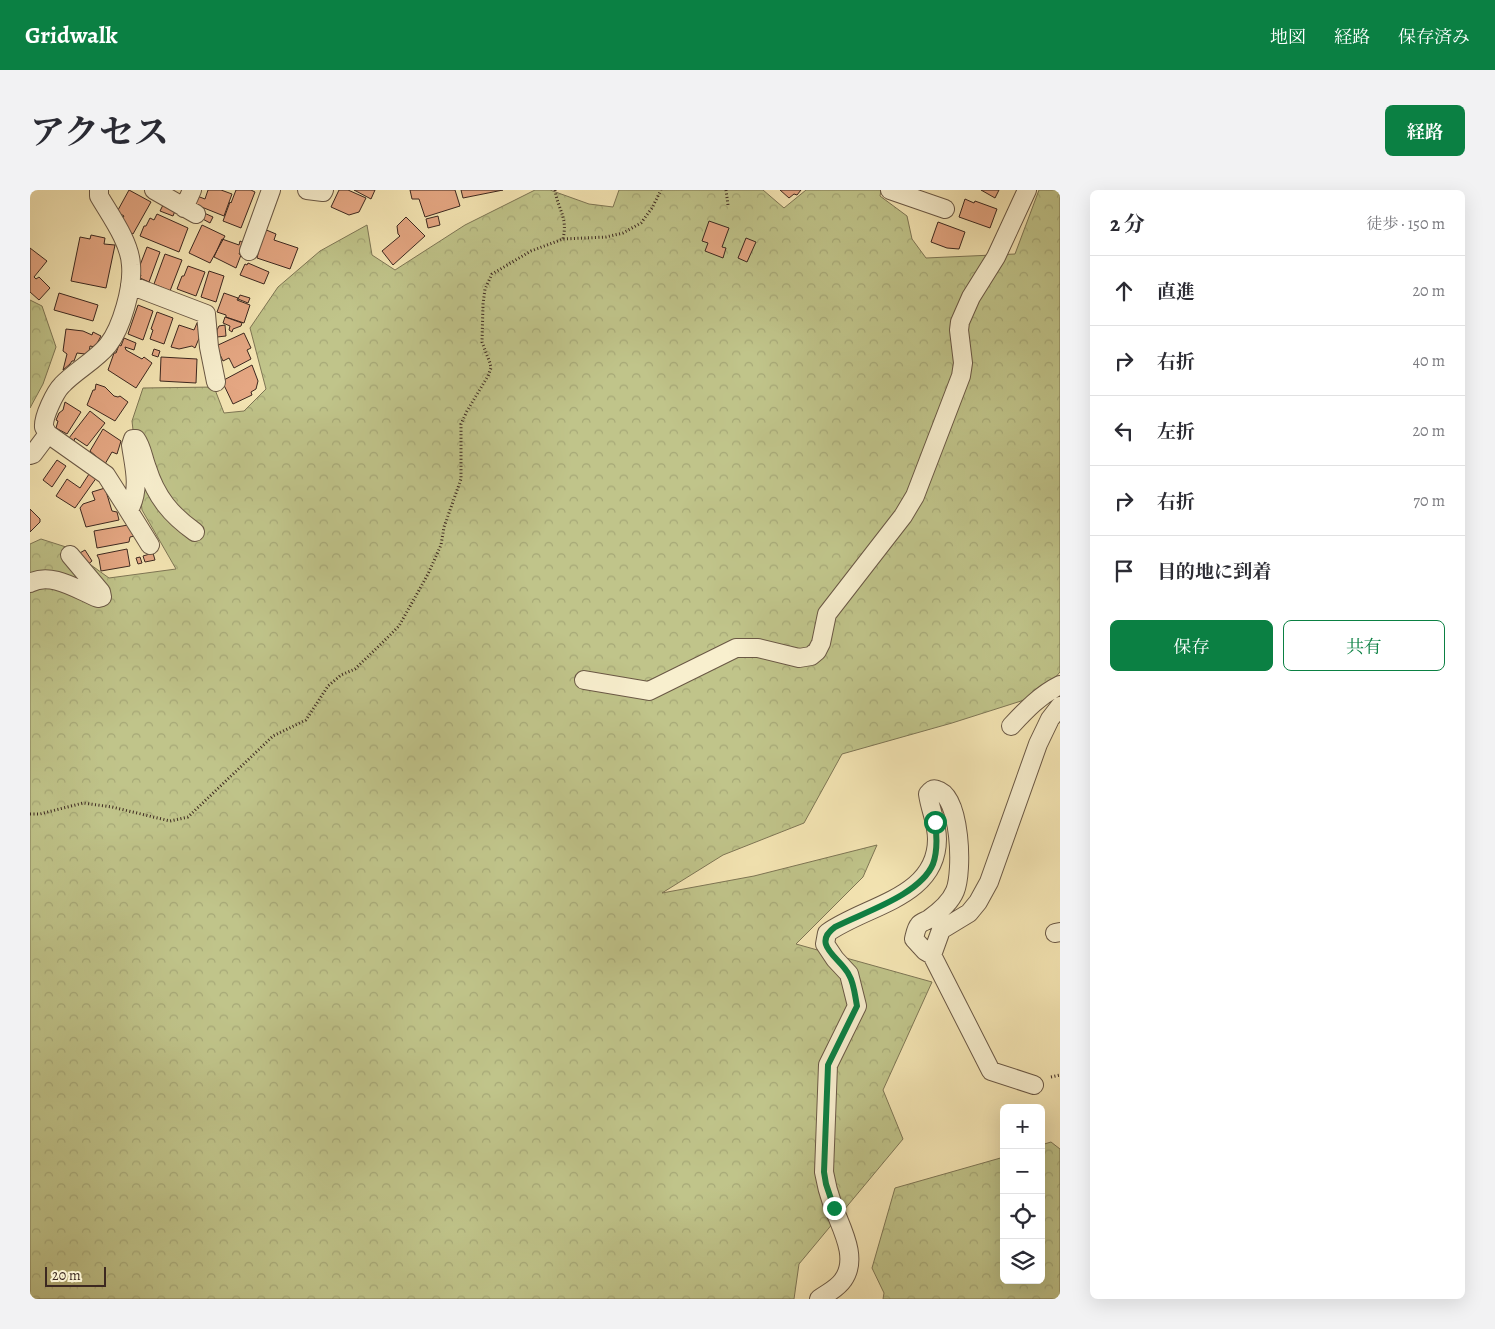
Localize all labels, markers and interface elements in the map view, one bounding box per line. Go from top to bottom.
text: Gridwalk [25,19,118,51]
text: 地図 [1270,25,1306,49]
text: 経路 [1334,25,1370,49]
text: 保存済み [1398,25,1470,49]
button: 経路 [1385,105,1465,156]
text: アクセス [30,108,169,156]
text: 2 分 [1110,210,1145,238]
text: 徒歩 · 150 m [1366,213,1445,235]
icon: ahead [1110,277,1138,305]
text: 直進 [1157,279,1195,305]
text: 20 m [1412,280,1445,302]
icon: right [1110,347,1138,375]
text: 右折 [1157,349,1195,375]
text: 40 m [1413,350,1445,372]
icon: left [1110,417,1138,445]
text: 左折 [1157,419,1195,445]
text: 20 m [1412,420,1445,442]
icon: right [1110,487,1138,515]
text: 右折 [1157,489,1195,515]
text: 70 m [1413,490,1445,512]
icon: arrive [1110,557,1138,585]
text: 目的地に到着 [1157,559,1271,585]
button: 保存 [1110,620,1273,671]
button: 共有 [1283,620,1445,671]
route start [924,811,947,834]
map controls [1000,1104,1045,1284]
button: + [1000,1104,1045,1149]
button: − [1000,1149,1045,1194]
button: locate [1000,1194,1045,1239]
route end [823,1197,846,1220]
button: layers [1000,1239,1045,1284]
scale bar [45,1264,106,1287]
text: 20 m [52,1266,81,1285]

